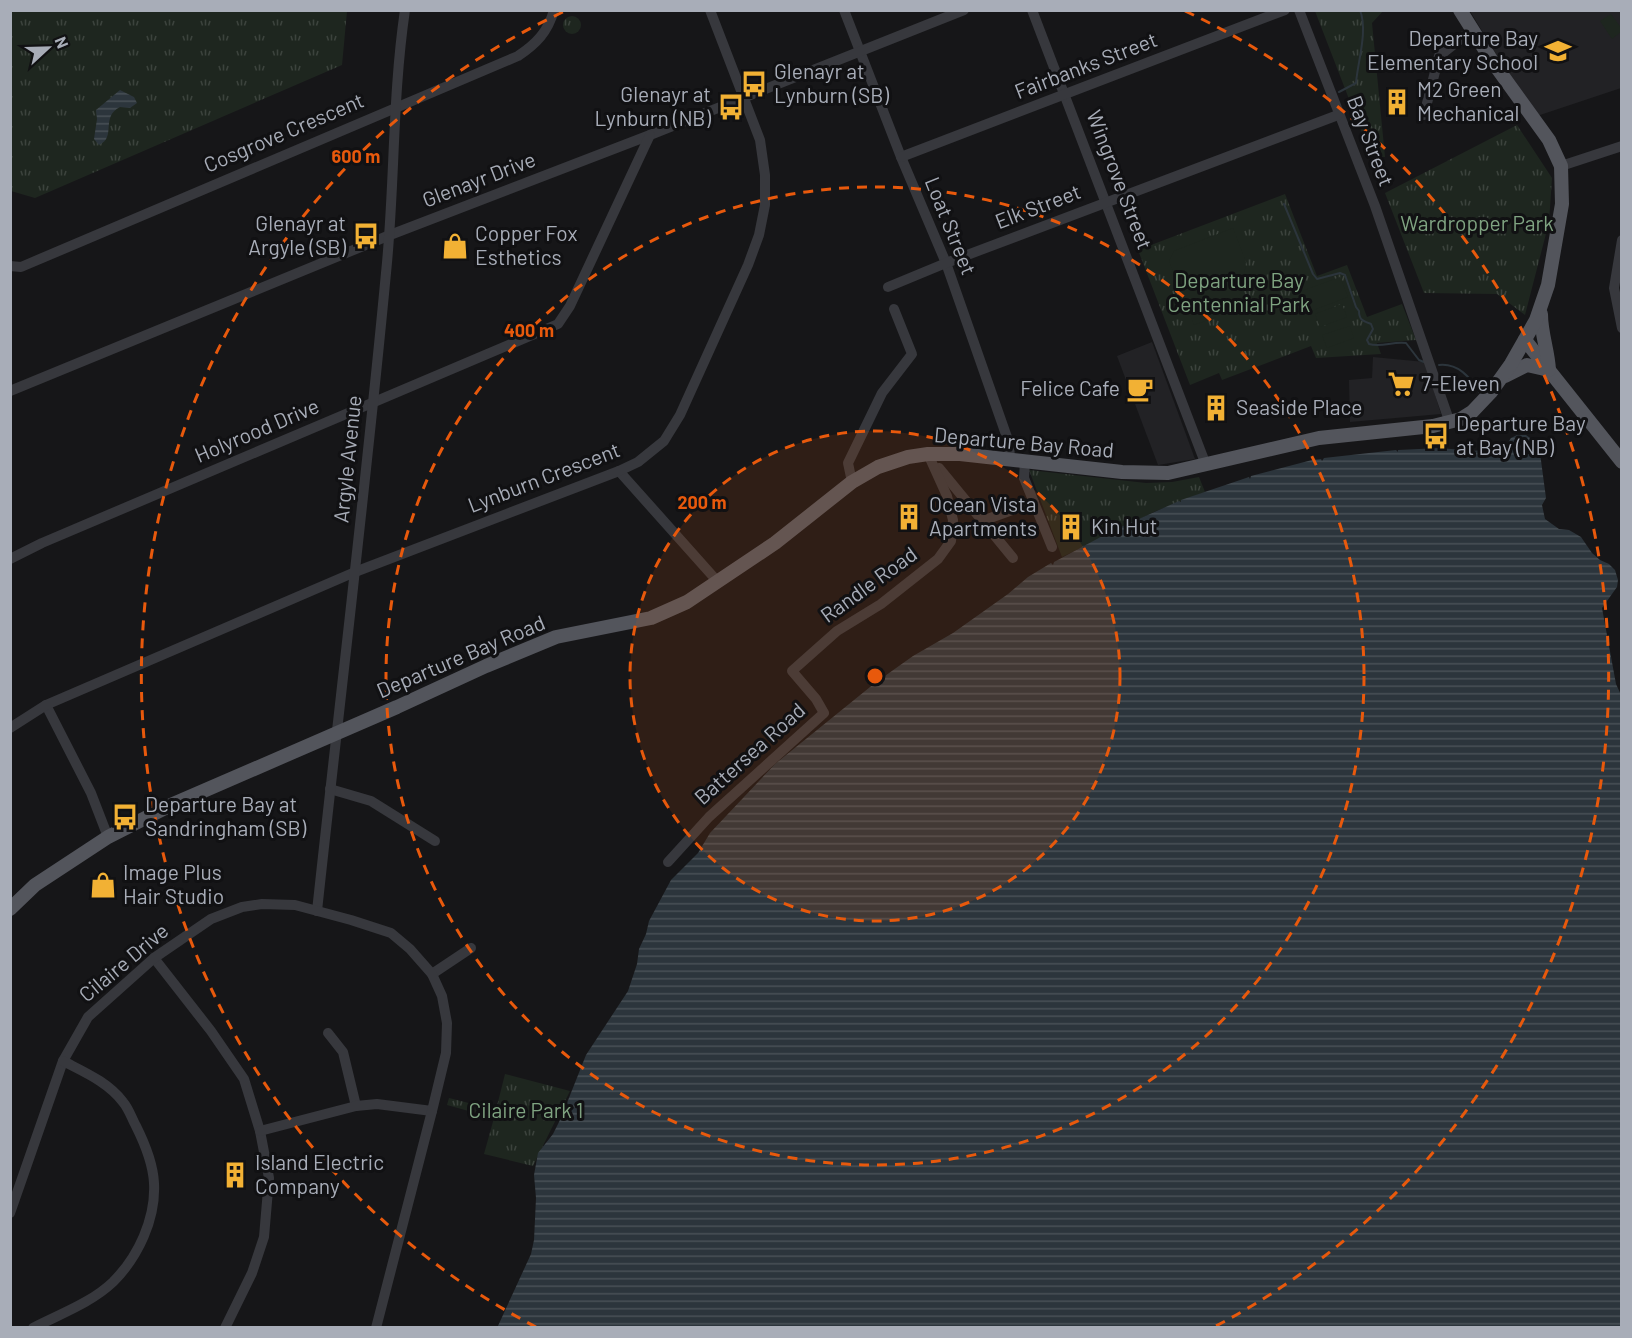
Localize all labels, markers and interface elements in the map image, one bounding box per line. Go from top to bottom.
north arrow [18,18,78,78]
place label: Departure Bay Elementary School [1367,25,1538,74]
street label: Fairbanks Street [1011,26,1160,103]
text: N [52,34,73,51]
school or university icon: Departure Bay Elementary School [1543,36,1573,66]
place label: Glenayr at Lynburn (SB) [774,58,889,107]
bus stop icon: Glenayr at Lynburn (SB) [739,69,769,99]
place label: M2 Green Mechanical [1417,76,1519,125]
place label: Glenayr at Lynburn (NB) [594,81,712,130]
street label: Cosgrove Crescent [200,87,367,177]
building icon: M2 Green Mechanical [1382,87,1412,117]
bus stop icon: Glenayr at Lynburn (NB) [716,92,746,122]
street label: Bay Street [1343,92,1400,189]
street label: Wingrove Street [1082,106,1158,253]
text: 600 m [332,145,380,167]
street label: Glenayr Drive [418,146,539,212]
street label: Loat Street [920,173,982,278]
street label: Elk Street [991,178,1084,233]
place label: Glenayr at Argyle (SB) [248,210,347,259]
park label: Wardropper Park [1400,210,1554,235]
place label: Copper Fox Esthetics [475,220,578,269]
bus stop icon: Glenayr at Argyle (SB) [351,221,381,251]
shop icon: Copper Fox Esthetics [440,231,470,261]
park label: Departure Bay Centennial Park [1168,267,1310,316]
text: 400 m [504,319,554,341]
supermarket icon: 7-Eleven [1386,369,1416,399]
place label: 7-Eleven [1421,370,1500,395]
cafe icon: Felice Cafe [1125,374,1155,404]
place label: Felice Cafe [1020,375,1120,400]
street label: Holyrood Drive [191,392,322,467]
building icon: Seaside Place [1201,393,1231,423]
street label: Argyle Avenue [327,394,366,524]
place label: Seaside Place [1236,394,1362,419]
place label: Departure Bay at Bay (NB) [1456,410,1586,459]
street label: Departure Bay Road [933,421,1115,462]
bus stop icon: Departure Bay at Bay (NB) [1421,421,1451,451]
street label: Lynburn Crescent [464,436,623,517]
text: 200 m [677,491,727,513]
place label: Ocean Vista Apartments [929,491,1037,540]
building icon: Ocean Vista Apartments [894,502,924,532]
building icon: Kin Hut [1056,512,1086,542]
place label: Kin Hut [1091,513,1157,538]
street label: Randle Road [815,541,921,627]
street label: Departure Bay Road [373,609,548,702]
centre of rings [865,666,885,686]
street label: Battersea Road [689,697,809,809]
place label: Departure Bay at Sandringham (SB) [145,791,307,840]
bus stop icon: Departure Bay at Sandringham (SB) [110,802,140,832]
place label: Image Plus Hair Studio [123,859,224,908]
shop icon: Image Plus Hair Studio [88,870,118,900]
street label: Cilaire Drive [73,917,173,1006]
park label: Cilaire Park 1 [469,1097,583,1122]
place label: Island Electric Company [255,1149,384,1198]
building icon: Island Electric Company [220,1160,250,1190]

